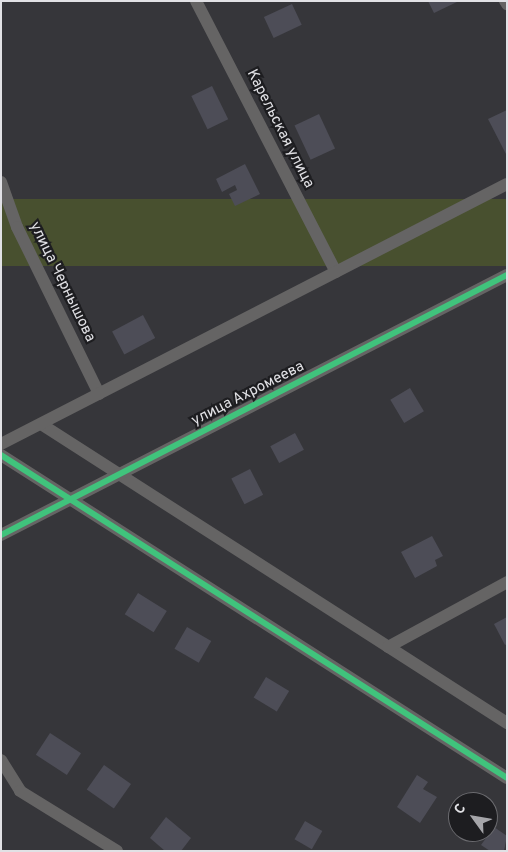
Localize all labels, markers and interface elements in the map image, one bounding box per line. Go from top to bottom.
street label: Карельская улица [242,67,318,191]
street label: улица Чернышова [25,219,99,345]
street label: улица Ахромеева [188,358,308,430]
north arrow [448,792,498,842]
text: С [451,801,470,818]

